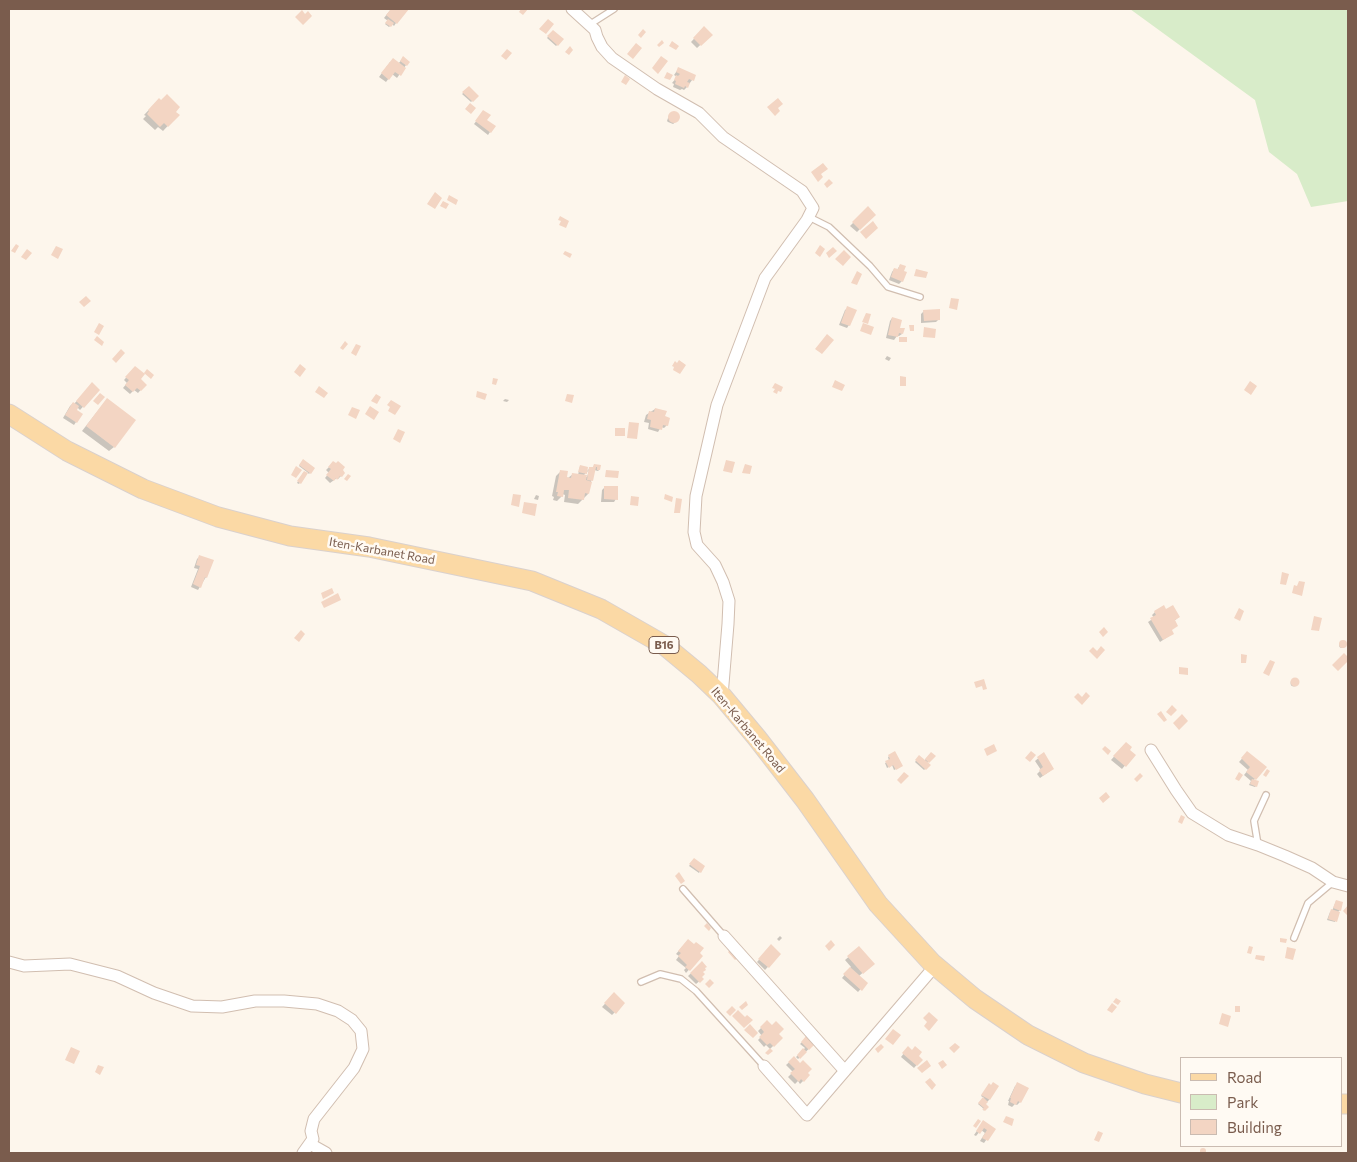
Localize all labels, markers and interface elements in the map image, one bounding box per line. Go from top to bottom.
street label: Iten-Karbanet Road [328,535,436,567]
road number: B16 [649,636,679,654]
street label: Iten-Karbanet Road [708,684,788,776]
legend [1180,1057,1342,1147]
text: Road [1227,1068,1262,1086]
text: Park [1227,1093,1258,1111]
text: Building [1227,1118,1282,1136]

